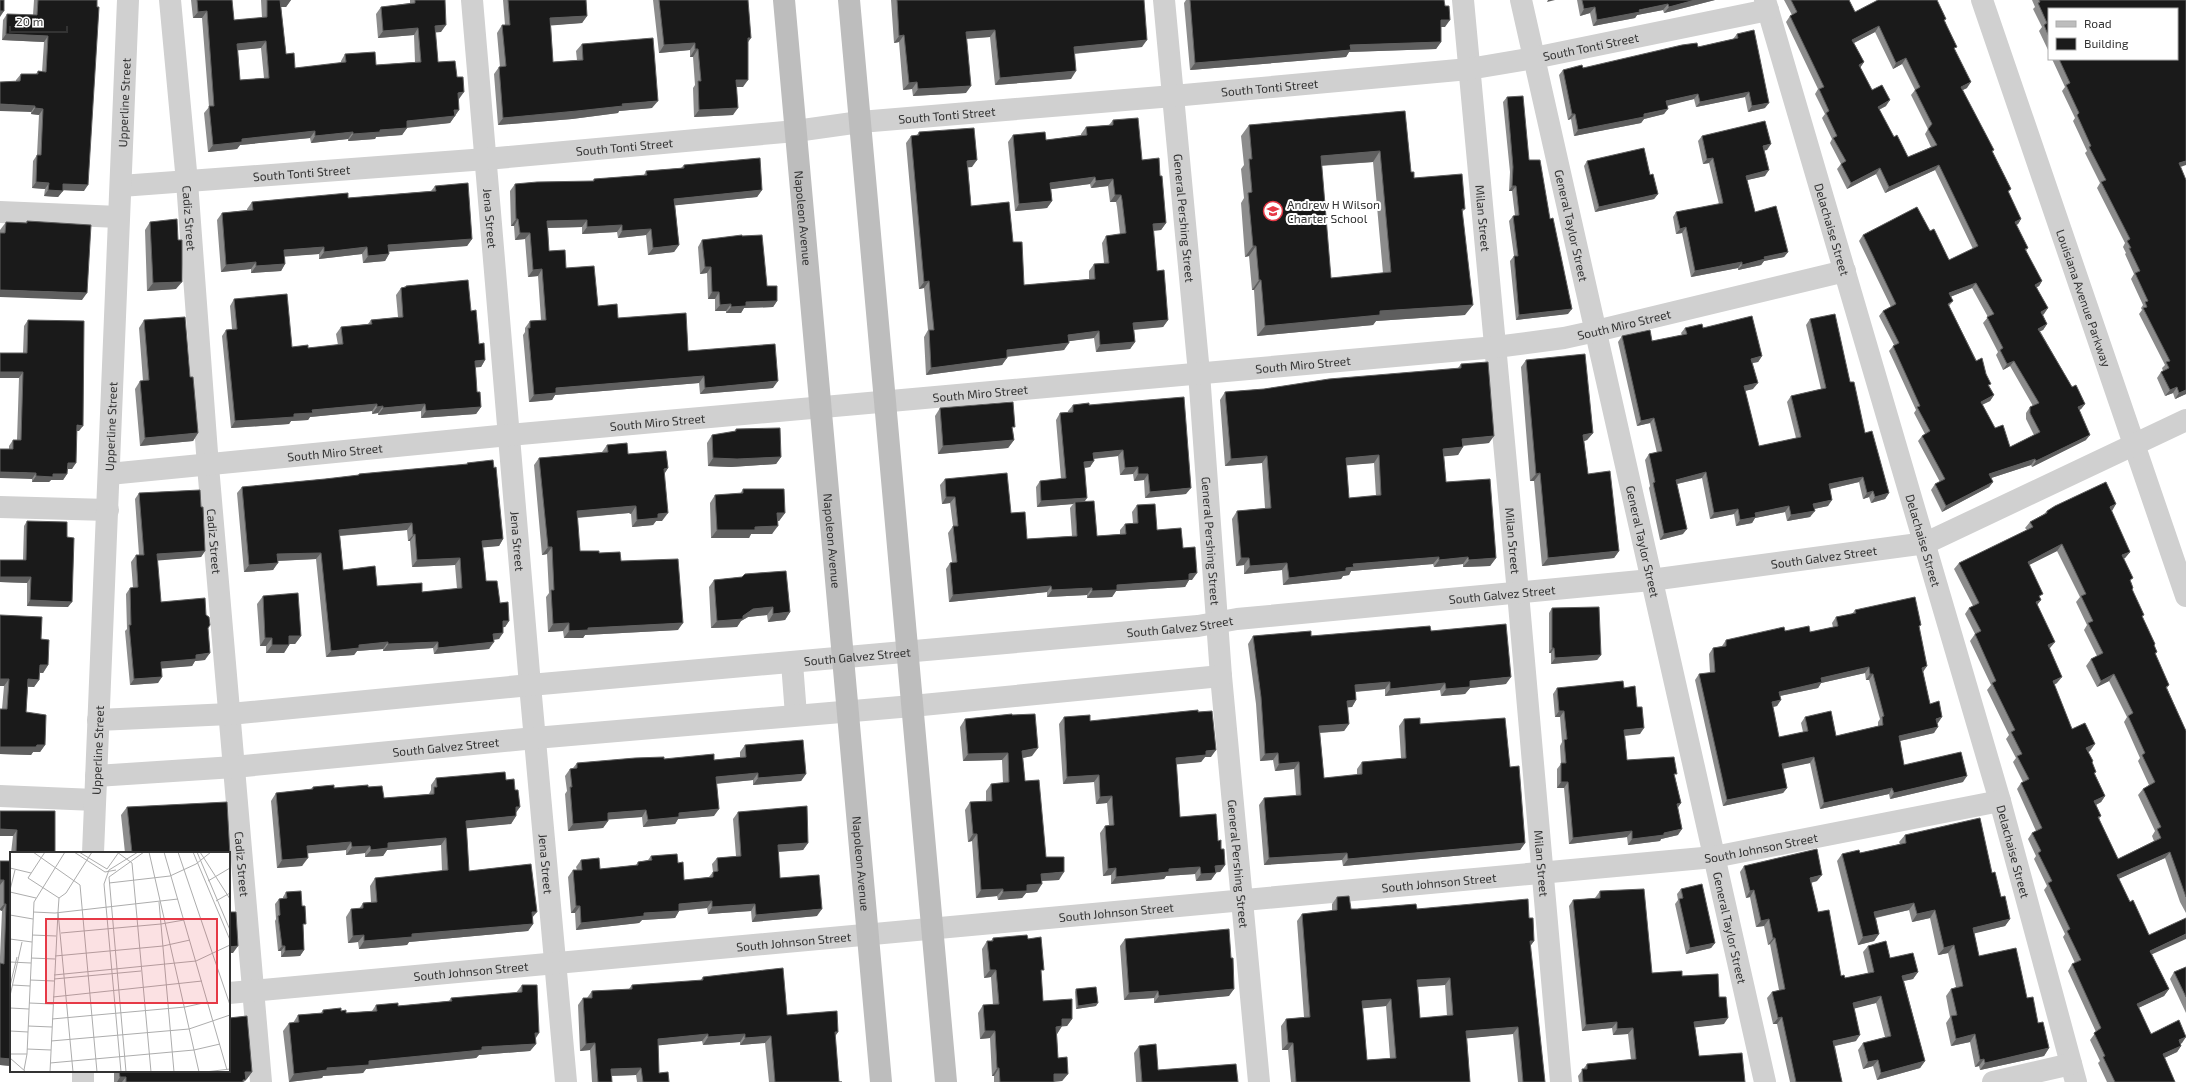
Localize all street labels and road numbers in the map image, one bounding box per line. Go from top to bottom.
street label: South Tonti Street [1542,30,1640,63]
street label: Upperline Street [115,57,133,148]
street label: South Tonti Street [1220,76,1319,99]
street label: South Tonti Street [898,104,996,126]
street label: South Tonti Street [575,135,674,158]
street label: General Pershing Street [1171,153,1197,283]
street label: South Tonti Street [252,162,351,183]
street label: General Taylor Street [1552,168,1591,283]
street label: Napoleon Avenue [792,170,815,266]
street label: Delachaise Street [1812,181,1853,278]
street label: Milan Street [1473,184,1493,252]
street label: Cadiz Street [180,185,199,252]
street label: Jena Street [481,188,500,249]
street label: Louisiana Avenue Parkway [2054,227,2114,369]
street label: South Miro Street [1576,306,1673,342]
street label: South Miro Street [1255,353,1352,375]
street label: Upperline Street [102,381,119,471]
street label: South Miro Street [932,382,1029,404]
street label: South Miro Street [609,410,706,433]
street label: South Miro Street [287,440,384,464]
street label: General Pershing Street [1200,476,1223,606]
street label: General Taylor Street [1624,484,1663,599]
street label: Delachaise Street [1903,492,1944,589]
street label: Napoleon Avenue [821,493,844,589]
street label: Milan Street [1503,507,1523,575]
street label: Cadiz Street [205,508,224,575]
street label: Jena Street [508,510,527,572]
street label: South Galvez Street [1770,543,1878,571]
street label: South Galvez Street [1448,582,1556,606]
street label: South Galvez Street [1126,613,1234,639]
street label: South Galvez Street [803,644,912,668]
street label: Upperline Street [88,705,106,795]
street label: South Galvez Street [392,734,500,759]
street label: General Pershing Street [1226,799,1252,929]
street label: Delachaise Street [1994,803,2033,900]
street label: Napoleon Avenue [850,815,873,912]
street label: Milan Street [1532,830,1552,898]
street label: South Johnson Street [1704,830,1819,865]
street label: Cadiz Street [232,831,252,898]
street label: Jena Street [537,833,556,895]
street label: South Johnson Street [1381,870,1497,894]
street label: General Taylor Street [1711,870,1750,985]
street label: South Johnson Street [1058,899,1175,924]
street label: South Johnson Street [736,929,852,954]
street label: South Johnson Street [413,959,529,983]

